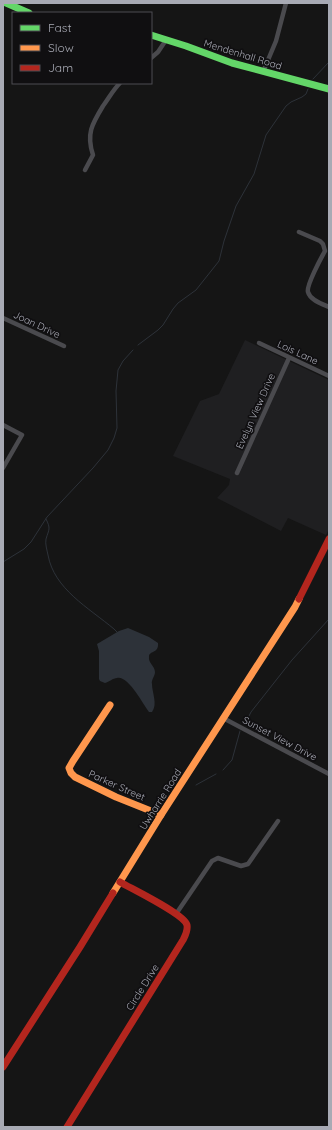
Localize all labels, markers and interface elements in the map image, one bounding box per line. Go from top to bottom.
legend [12,12,152,84]
text: Fast [48,20,72,35]
street label: Mendenhall Road [202,36,284,73]
text: Slow [48,40,74,55]
text: Jam [48,60,73,75]
street label: Joan Drive [11,308,63,341]
street label: Lois Lane [275,337,321,368]
street label: Evelyn View Drive [233,371,278,451]
street label: Sunset View Drive [240,713,319,764]
street label: Uwharrie Road [137,766,184,832]
street label: Parker Street [87,767,148,804]
street label: Circle Drive [123,961,162,1013]

